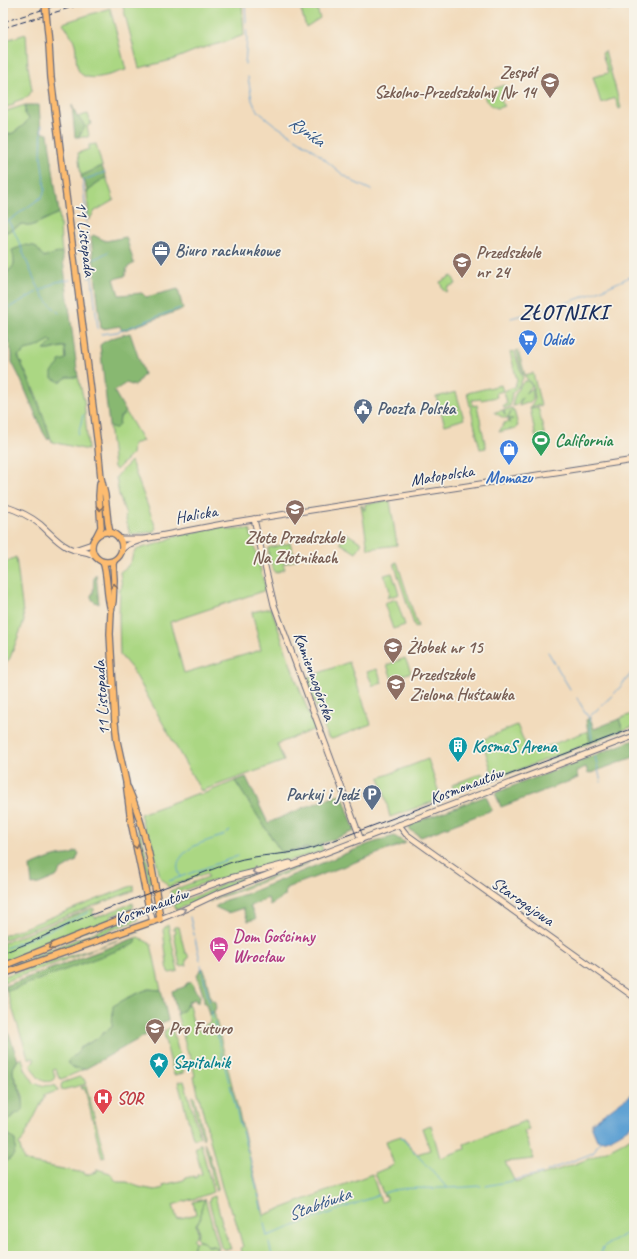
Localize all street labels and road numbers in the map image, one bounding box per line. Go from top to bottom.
street label: 11 Listopada [71,201,101,279]
street label: Małopolska [409,460,477,491]
street label: Halicka [173,500,221,528]
street label: Kamiennogórska [289,629,341,725]
street label: 11 Listopada [88,658,115,736]
street label: Kosmonautów [426,761,507,809]
street label: Starogajowa [487,872,559,931]
street label: Kosmonautów [111,882,192,930]

